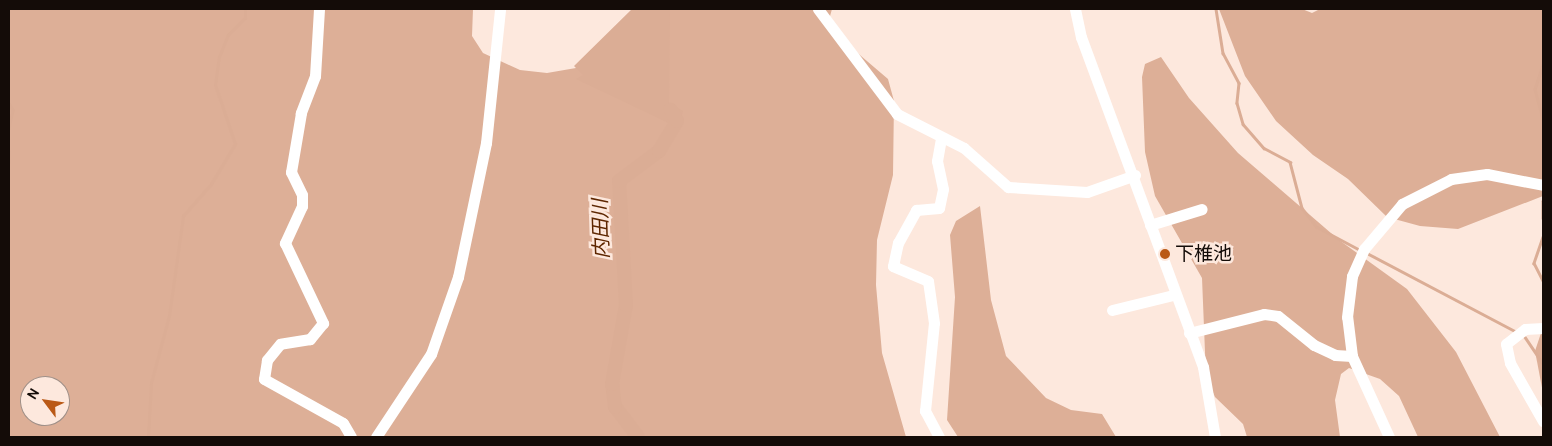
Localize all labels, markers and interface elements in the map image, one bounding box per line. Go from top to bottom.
water label: 内田川 [588,199,614,259]
place label: 下椎池 [1175,243,1232,265]
marker: 下椎池 [1159,248,1171,260]
north arrow [20,376,70,426]
text: N [23,385,43,403]

